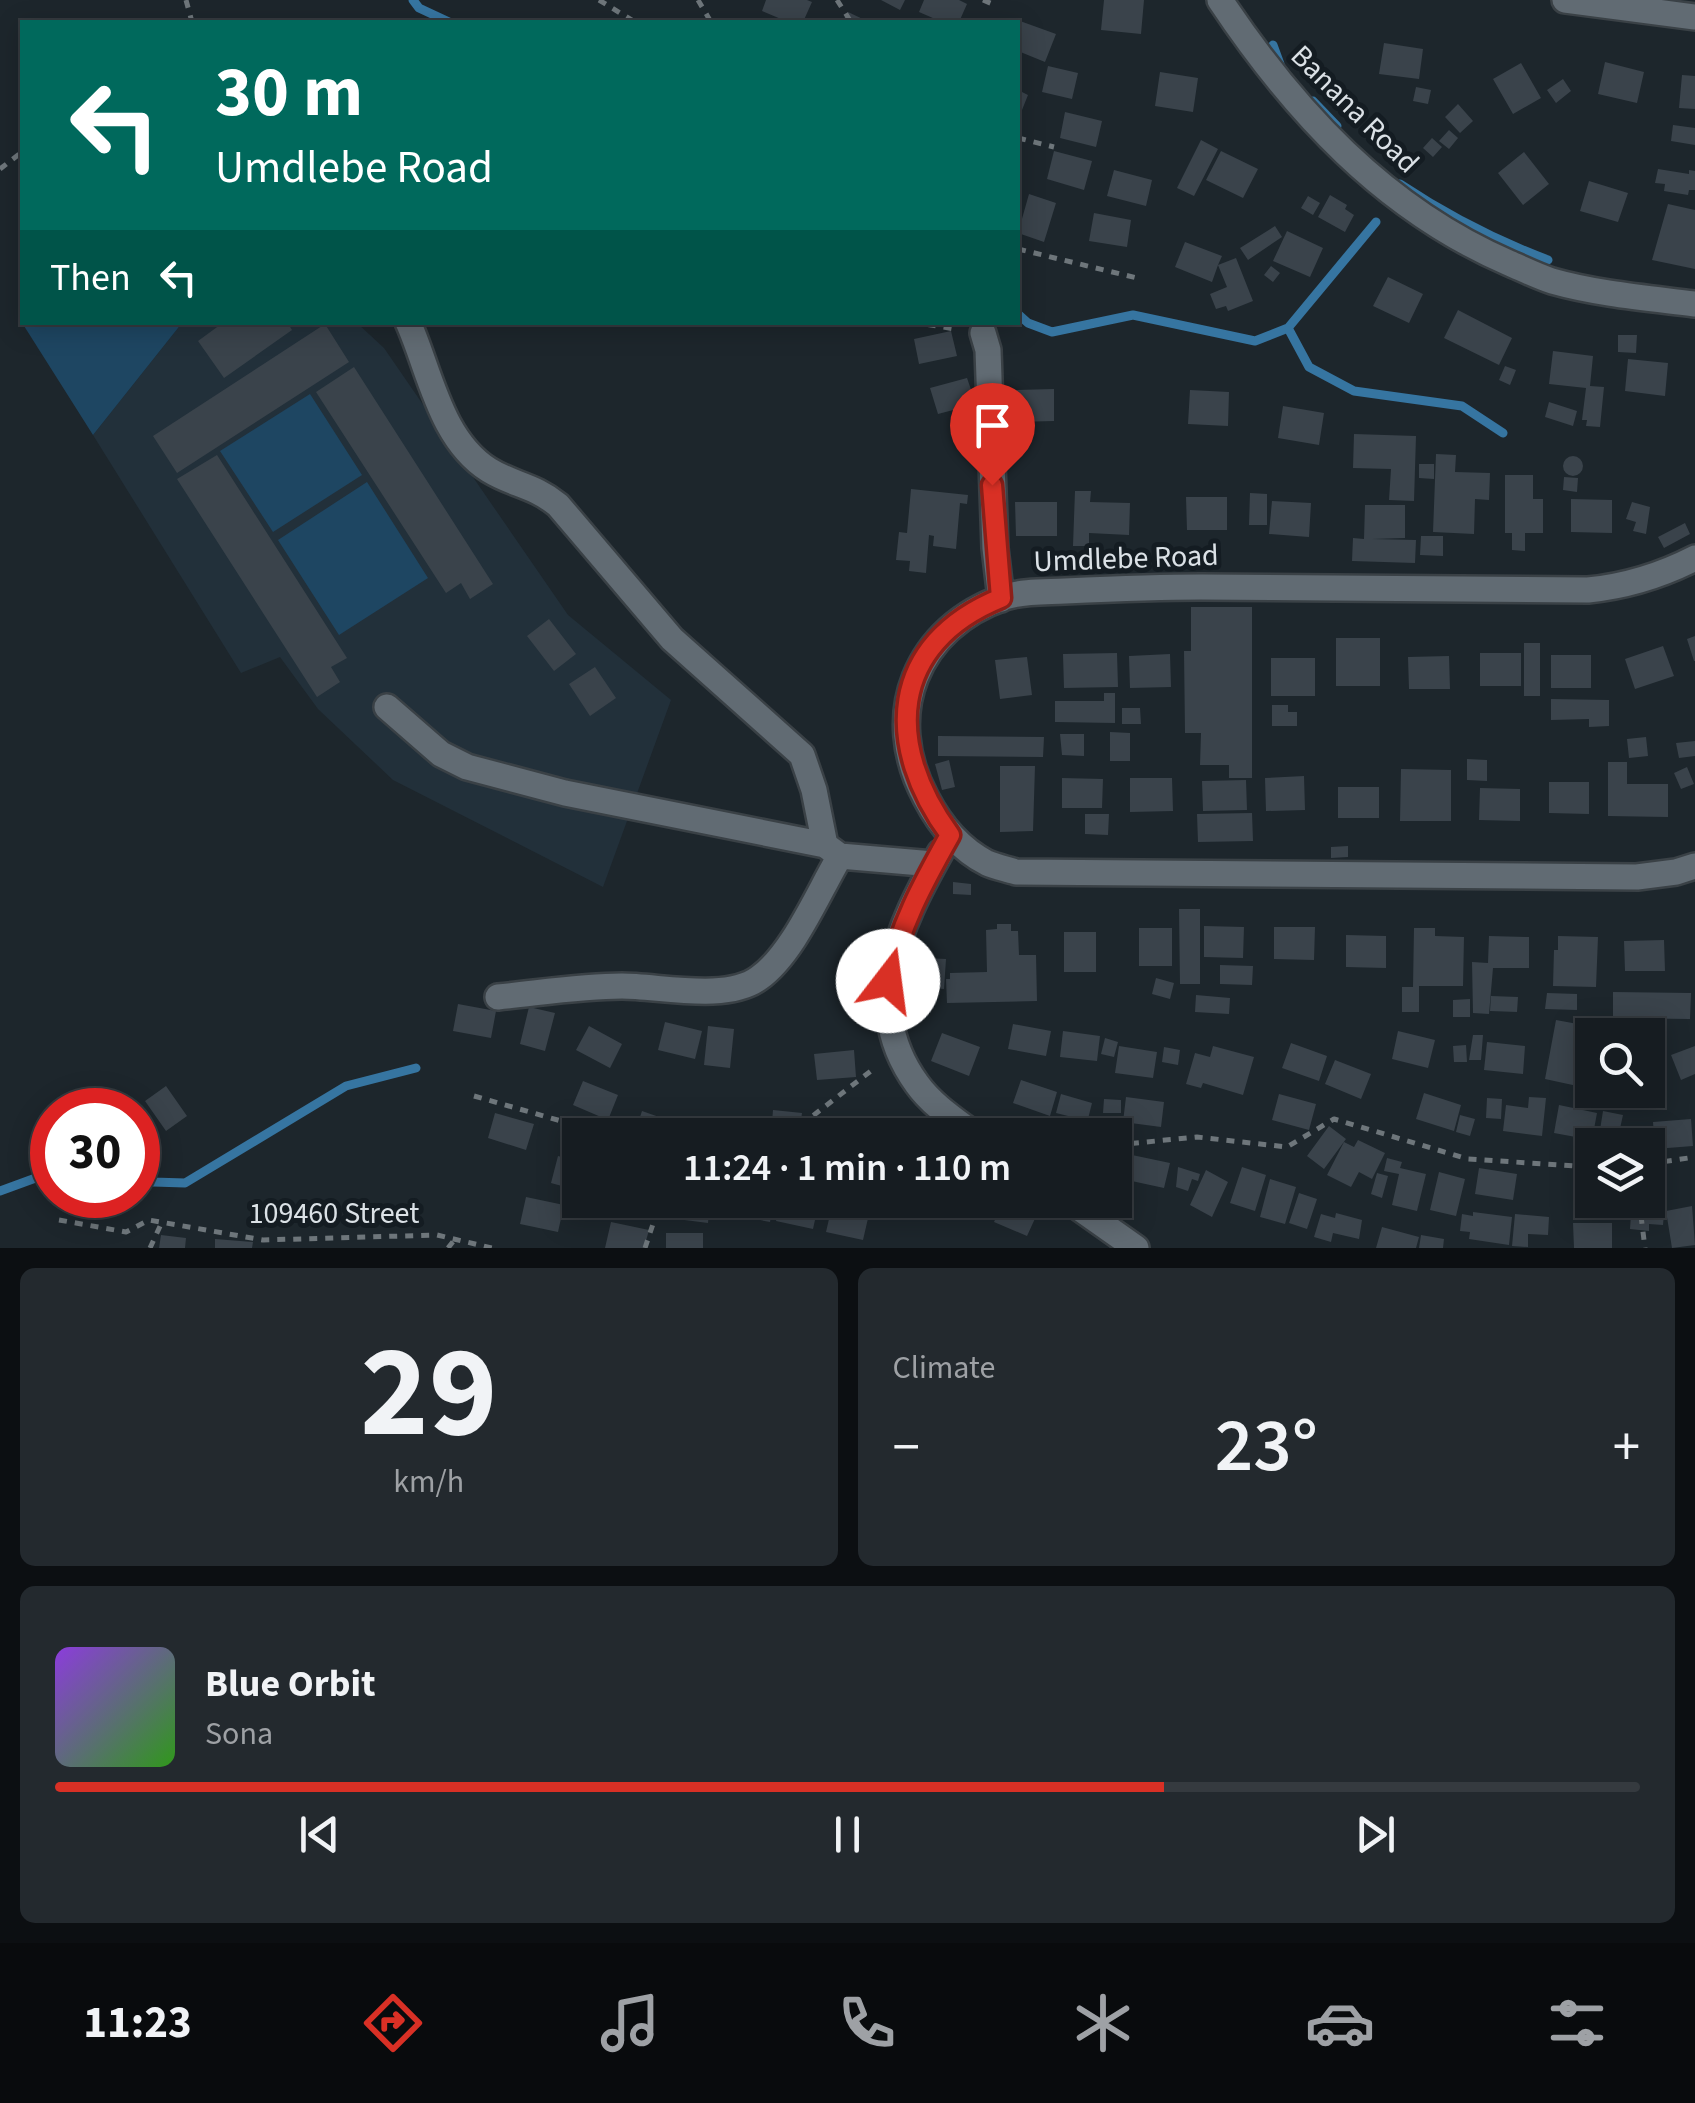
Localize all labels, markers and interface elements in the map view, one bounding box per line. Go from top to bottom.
street label: Banana Road [1281,35,1429,183]
text: 30 m [215,43,363,143]
icon: left [50,60,180,190]
text: Umdlebe Road [215,136,493,200]
icon: left [151,250,206,305]
text: Then [50,251,131,305]
pin [950,383,1035,486]
icon: arrive [965,398,1020,453]
street label: Umdlebe Road [1033,534,1219,583]
position arrow [836,929,940,1033]
map controls [1575,1018,1665,1218]
button: search [1575,1018,1665,1108]
speed limit sign: 30 [30,1088,160,1218]
button: layers [1575,1128,1665,1218]
text: 11:24 · 1 min · 110 m [683,1141,1011,1195]
street label: 109460 Street [249,1192,419,1235]
text: 29 [360,1301,497,1486]
text: Climate [893,1345,995,1391]
text: 23° [1215,1393,1318,1500]
text: − [893,1409,920,1487]
text: + [1613,1409,1640,1487]
text: km/h [393,1459,464,1505]
text: Blue Orbit [205,1657,376,1711]
text: Sona [205,1711,273,1757]
icon: previous [292,1807,347,1862]
icon: pause [820,1807,875,1862]
icon: next [1348,1807,1403,1862]
icon: directions [358,1988,428,2058]
icon: music [595,1988,665,2058]
icon: phone [832,1988,902,2058]
icon: climate [1068,1988,1138,2058]
icon: car [1305,1988,1375,2058]
icon: filters [1542,1988,1612,2058]
text: 11:23 [83,1991,192,2055]

